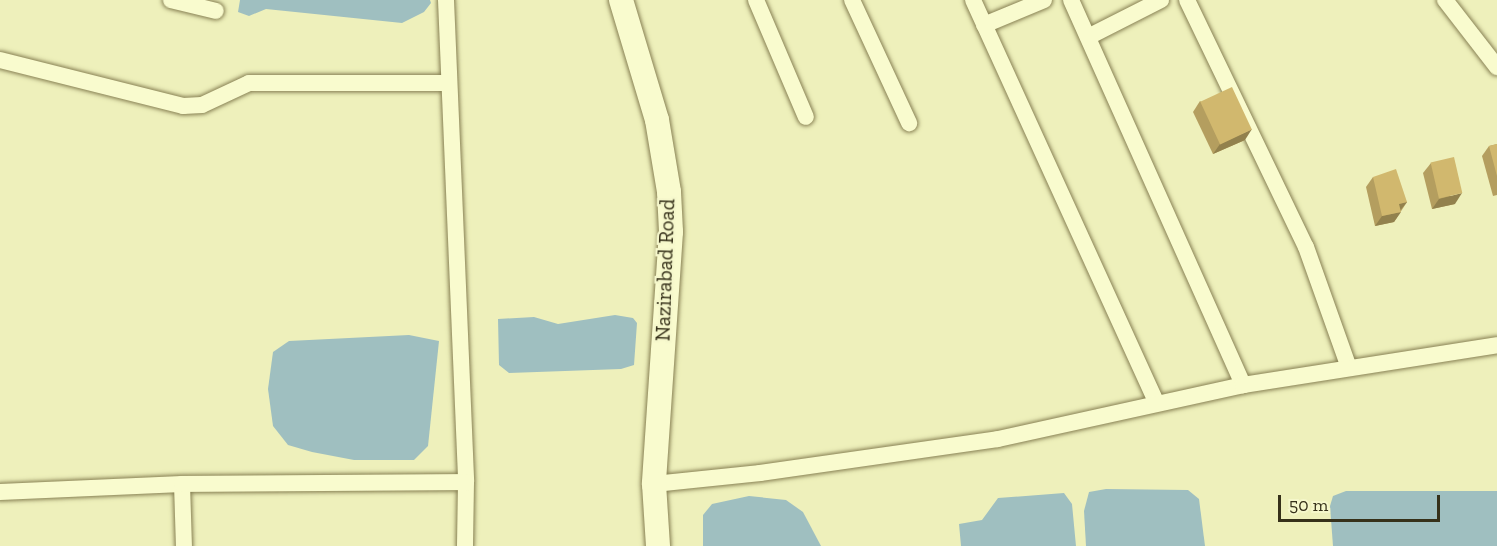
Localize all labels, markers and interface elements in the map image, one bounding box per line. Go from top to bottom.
street label: Nazirabad Road [650,198,680,342]
scale bar [1281,483,1443,521]
text: 50 m [1289,494,1328,516]

